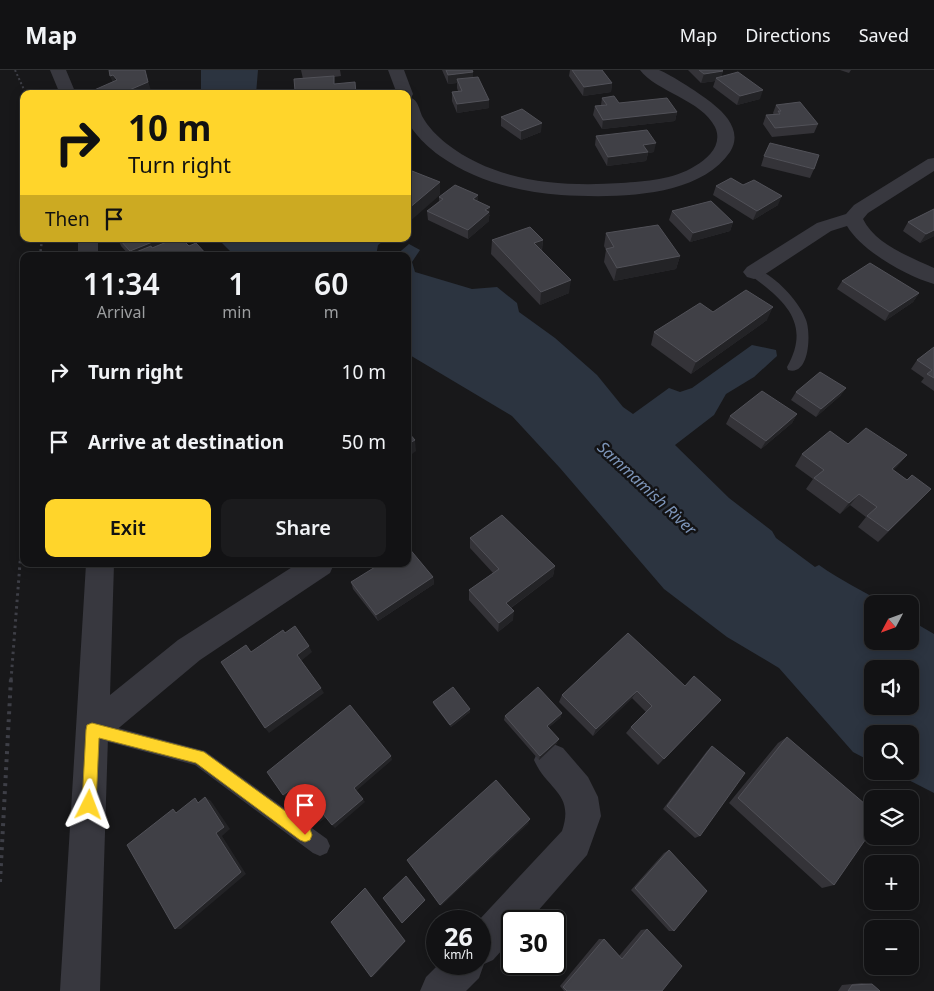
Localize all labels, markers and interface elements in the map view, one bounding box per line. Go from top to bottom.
text: Map [25,18,77,51]
text: Map [680,23,717,47]
text: Directions [745,23,831,47]
text: Saved [859,23,909,47]
text: 10 m [128,104,211,151]
icon: right [45,110,110,175]
text: Turn right [128,149,231,179]
icon: arrive [100,205,128,233]
text: Then [45,206,90,232]
text: 11:34 [83,263,160,304]
text: 1 [228,263,245,304]
text: 60 [314,263,348,304]
text: Arrival [97,301,146,323]
text: min [222,301,251,323]
text: m [324,301,339,323]
icon: right [45,358,73,386]
text: Turn right [88,359,183,385]
text: 10 m [342,359,386,385]
icon: arrive [45,428,73,456]
text: Arrive at destination [88,429,284,455]
text: 50 m [342,429,386,455]
water label: Sammamish River [593,436,702,540]
button: Exit [45,499,211,557]
button: Share [221,499,386,557]
north arrow [864,595,919,650]
map controls [864,595,919,975]
button: sound [864,660,919,715]
button: search [864,725,919,780]
position arrow [62,778,114,830]
pin [284,784,326,835]
button: layers [864,790,919,845]
icon: arrive [291,791,319,819]
button: + [864,855,919,910]
speed limit sign: 30 [501,910,566,975]
text: 26 [444,919,473,953]
button: − [864,920,919,975]
text: km/h [444,946,473,963]

